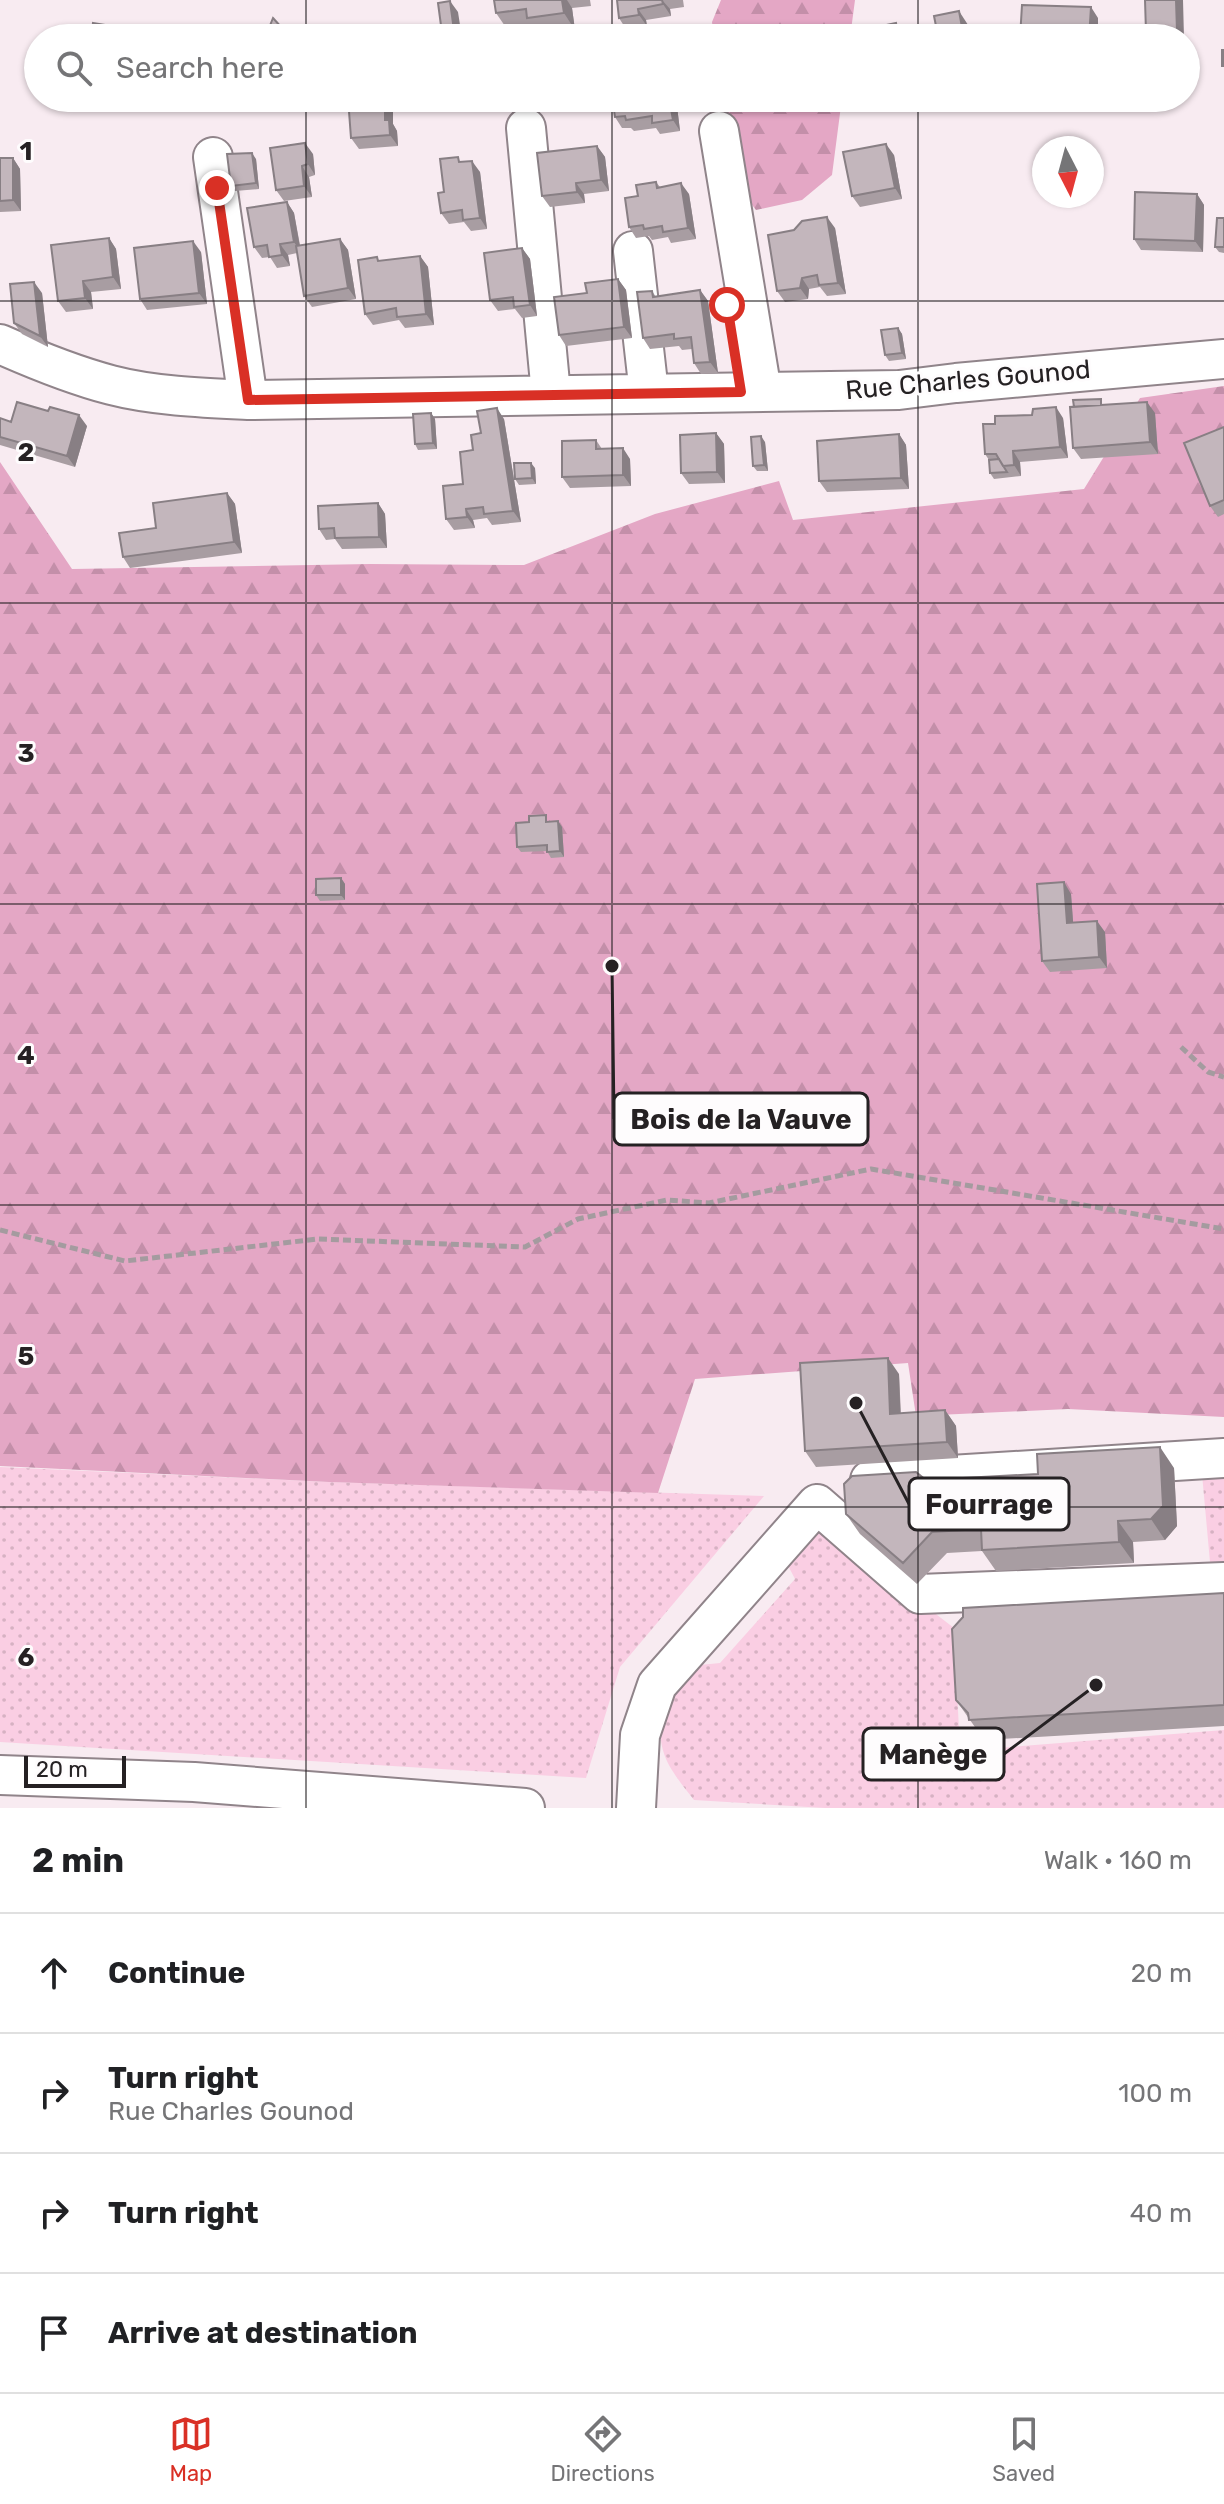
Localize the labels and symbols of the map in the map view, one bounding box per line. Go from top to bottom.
text: 1 [20,136,32,167]
north arrow [1032,136,1104,208]
route end [199,170,235,206]
route start [709,287,745,323]
street label: Rue Charles Gounod [844,354,1092,406]
text: 2 [18,437,34,468]
text: 3 [17,738,35,769]
text: 4 [17,1040,35,1071]
callout: Bois de la Vauve [614,1093,868,1145]
text: Bois de la Vauve [630,1103,852,1136]
text: 5 [18,1341,34,1372]
callout: Fourrage [909,1478,1069,1530]
text: Fourrage [925,1488,1053,1521]
text: 6 [18,1642,35,1673]
callout: Manège [863,1728,1004,1780]
text: Manège [879,1738,987,1771]
scale bar [24,1752,126,1788]

